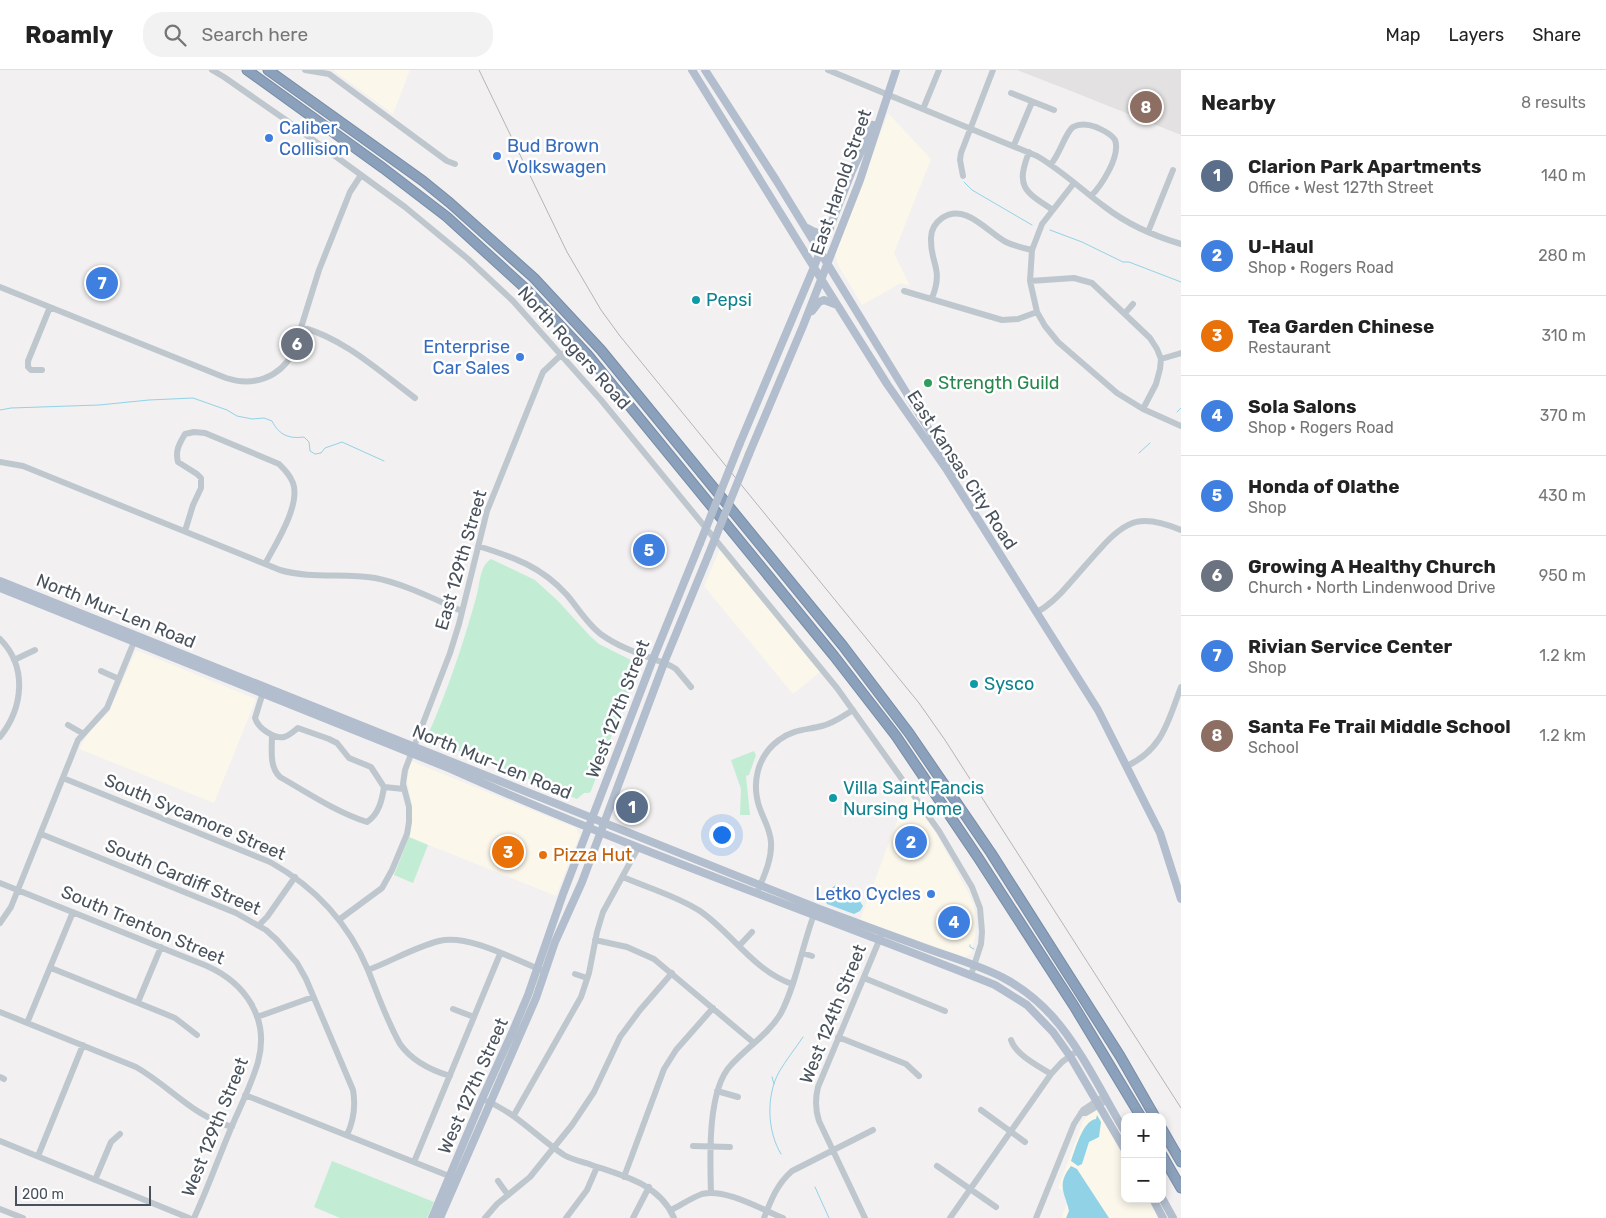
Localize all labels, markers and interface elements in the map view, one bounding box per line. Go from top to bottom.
search box [143,12,493,57]
text: Roamly [25,21,113,49]
icon: search [161,21,189,49]
text: Search here [201,23,308,46]
text: Map [1386,24,1421,46]
text: Layers [1449,24,1504,46]
text: Share [1532,24,1581,46]
pin: 8 [1130,88,1162,126]
text: Nearby [1201,90,1276,115]
text: 8 results [1521,93,1586,112]
street label: East Harold Street [806,106,876,258]
place label: Caliber Collision [279,117,349,160]
marker: Caliber Collision [263,132,275,144]
place label: Bud Brown Volkswagen [507,135,606,178]
marker: Bud Brown Volkswagen [491,150,503,162]
text: Clarion Park Apartments [1248,155,1481,178]
text: 1 [1213,166,1221,185]
text: 140 m [1541,166,1586,185]
text: Office · West 127th Street [1248,178,1434,197]
text: U-Haul [1248,235,1314,258]
text: 2 [1212,246,1222,265]
text: 280 m [1538,246,1586,265]
text: Shop · Rogers Road [1248,258,1394,277]
pin: 7 [86,264,118,302]
street label: North Rogers Road [513,282,635,414]
place label: Pepsi [706,289,752,311]
marker: Pepsi [690,294,702,306]
text: Tea Garden Chinese [1248,315,1434,338]
pin: 6 [281,325,313,363]
text: 3 [1212,326,1222,345]
text: 310 m [1542,326,1586,345]
place label: Enterprise Car Sales [423,336,510,379]
text: Restaurant [1248,338,1331,357]
marker: Enterprise Car Sales [514,351,526,363]
place label: Strength Guild [938,372,1060,394]
marker: Strength Guild [922,377,934,389]
street label: East Kansas City Road [902,386,1022,554]
text: Sola Salons [1248,395,1356,418]
text: 4 [1212,406,1222,425]
text: 370 m [1540,406,1586,425]
text: Shop · Rogers Road [1248,418,1394,437]
text: Honda of Olathe [1248,475,1399,498]
text: 5 [1212,486,1222,505]
text: 430 m [1538,486,1586,505]
street label: East 129th Street [430,487,492,633]
text: Shop [1248,498,1286,517]
pin: 5 [633,531,665,569]
text: Growing A Healthy Church [1248,555,1496,578]
text: 6 [1212,566,1222,585]
text: 950 m [1539,566,1586,585]
street label: North Mur-Len Road [33,569,199,653]
text: Church · North Lindenwood Drive [1248,578,1496,597]
text: Rivian Service Center [1248,635,1452,658]
street label: West 127th Street [581,637,655,781]
text: 7 [1212,646,1222,665]
text: 1.2 km [1539,646,1586,665]
text: Shop [1248,658,1286,677]
place label: Sysco [984,673,1034,695]
marker: Sysco [968,678,980,690]
text: Santa Fe Trail Middle School [1248,715,1511,738]
street label: North Mur-Len Road [409,720,575,804]
text: 8 [1212,726,1222,745]
text: 1.2 km [1539,726,1586,745]
text: School [1248,738,1299,757]
street label: South Sycamore Street [101,769,289,865]
place label: Villa Saint Fancis Nursing Home [843,777,984,820]
pin: 1 [616,788,648,826]
marker: Villa Saint Fancis Nursing Home [827,792,839,804]
your location [709,822,735,848]
pin: 2 [895,823,927,861]
pin: 3 [492,833,524,871]
street label: South Cardiff Street [102,834,264,920]
place label: Pizza Hut [553,844,632,866]
marker: Pizza Hut [537,849,549,861]
street label: South Trenton Street [58,881,228,969]
place label: Letko Cycles [815,883,921,905]
marker: Letko Cycles [925,888,937,900]
pin: 4 [938,903,970,941]
street label: West 124th Street [795,941,871,1087]
street label: West 127th Street [433,1015,513,1157]
street label: West 129th Street [177,1054,253,1200]
map controls [1121,1113,1166,1203]
button: + [1121,1113,1166,1158]
button: − [1121,1158,1166,1203]
scale bar [15,1183,151,1206]
text: 200 m [22,1186,64,1203]

